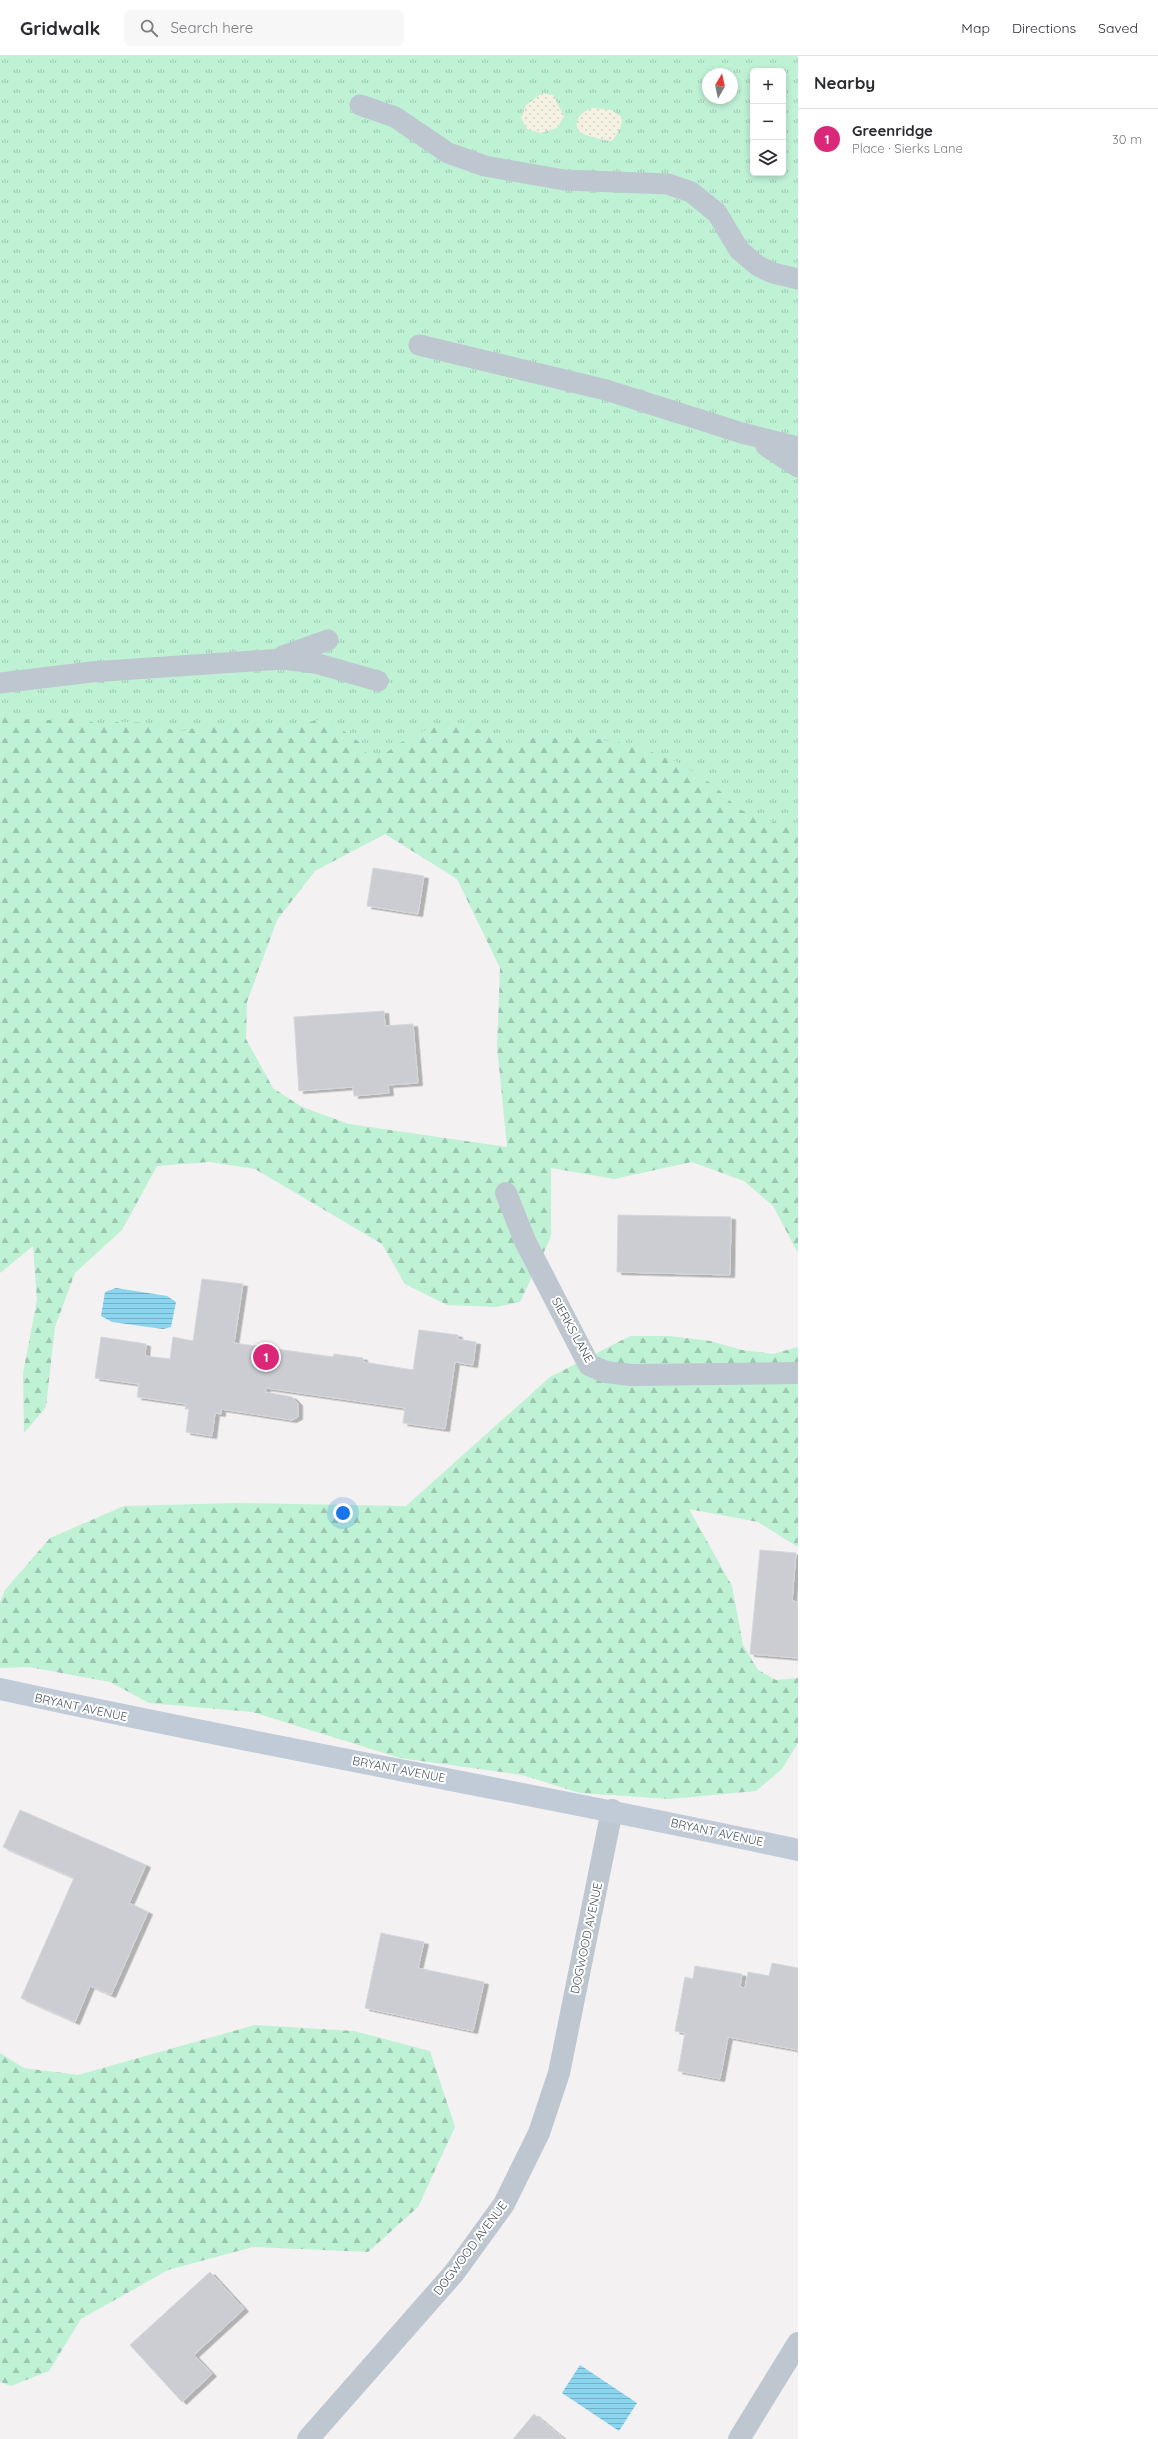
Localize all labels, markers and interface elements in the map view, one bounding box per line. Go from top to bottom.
search box [124,10,404,46]
text: Gridwalk [20,16,100,40]
icon: search [138,17,160,39]
text: Search here [170,18,253,37]
text: Map [961,19,990,37]
text: Directions [1012,19,1076,37]
text: Saved [1098,19,1138,37]
north arrow [702,68,738,104]
map controls [750,68,786,176]
button: + [750,68,786,104]
text: Nearby [814,72,875,93]
button: − [750,104,786,140]
text: Greenridge [852,121,933,140]
text: 1 [824,131,830,147]
text: 30 m [1112,131,1142,147]
button: layers [750,140,786,176]
text: Place · Sierks Lane [852,140,963,156]
street label: SIERKS LANE [549,1295,597,1365]
pin: 1 [253,1342,279,1372]
your location [333,1503,353,1523]
street label: BRYANT AVENUE [33,1690,129,1724]
street label: BRYANT AVENUE [351,1753,447,1785]
street label: BRYANT AVENUE [669,1815,765,1849]
street label: DOGWOOD AVENUE [567,1881,605,1995]
street label: DOGWOOD AVENUE [430,2198,510,2298]

